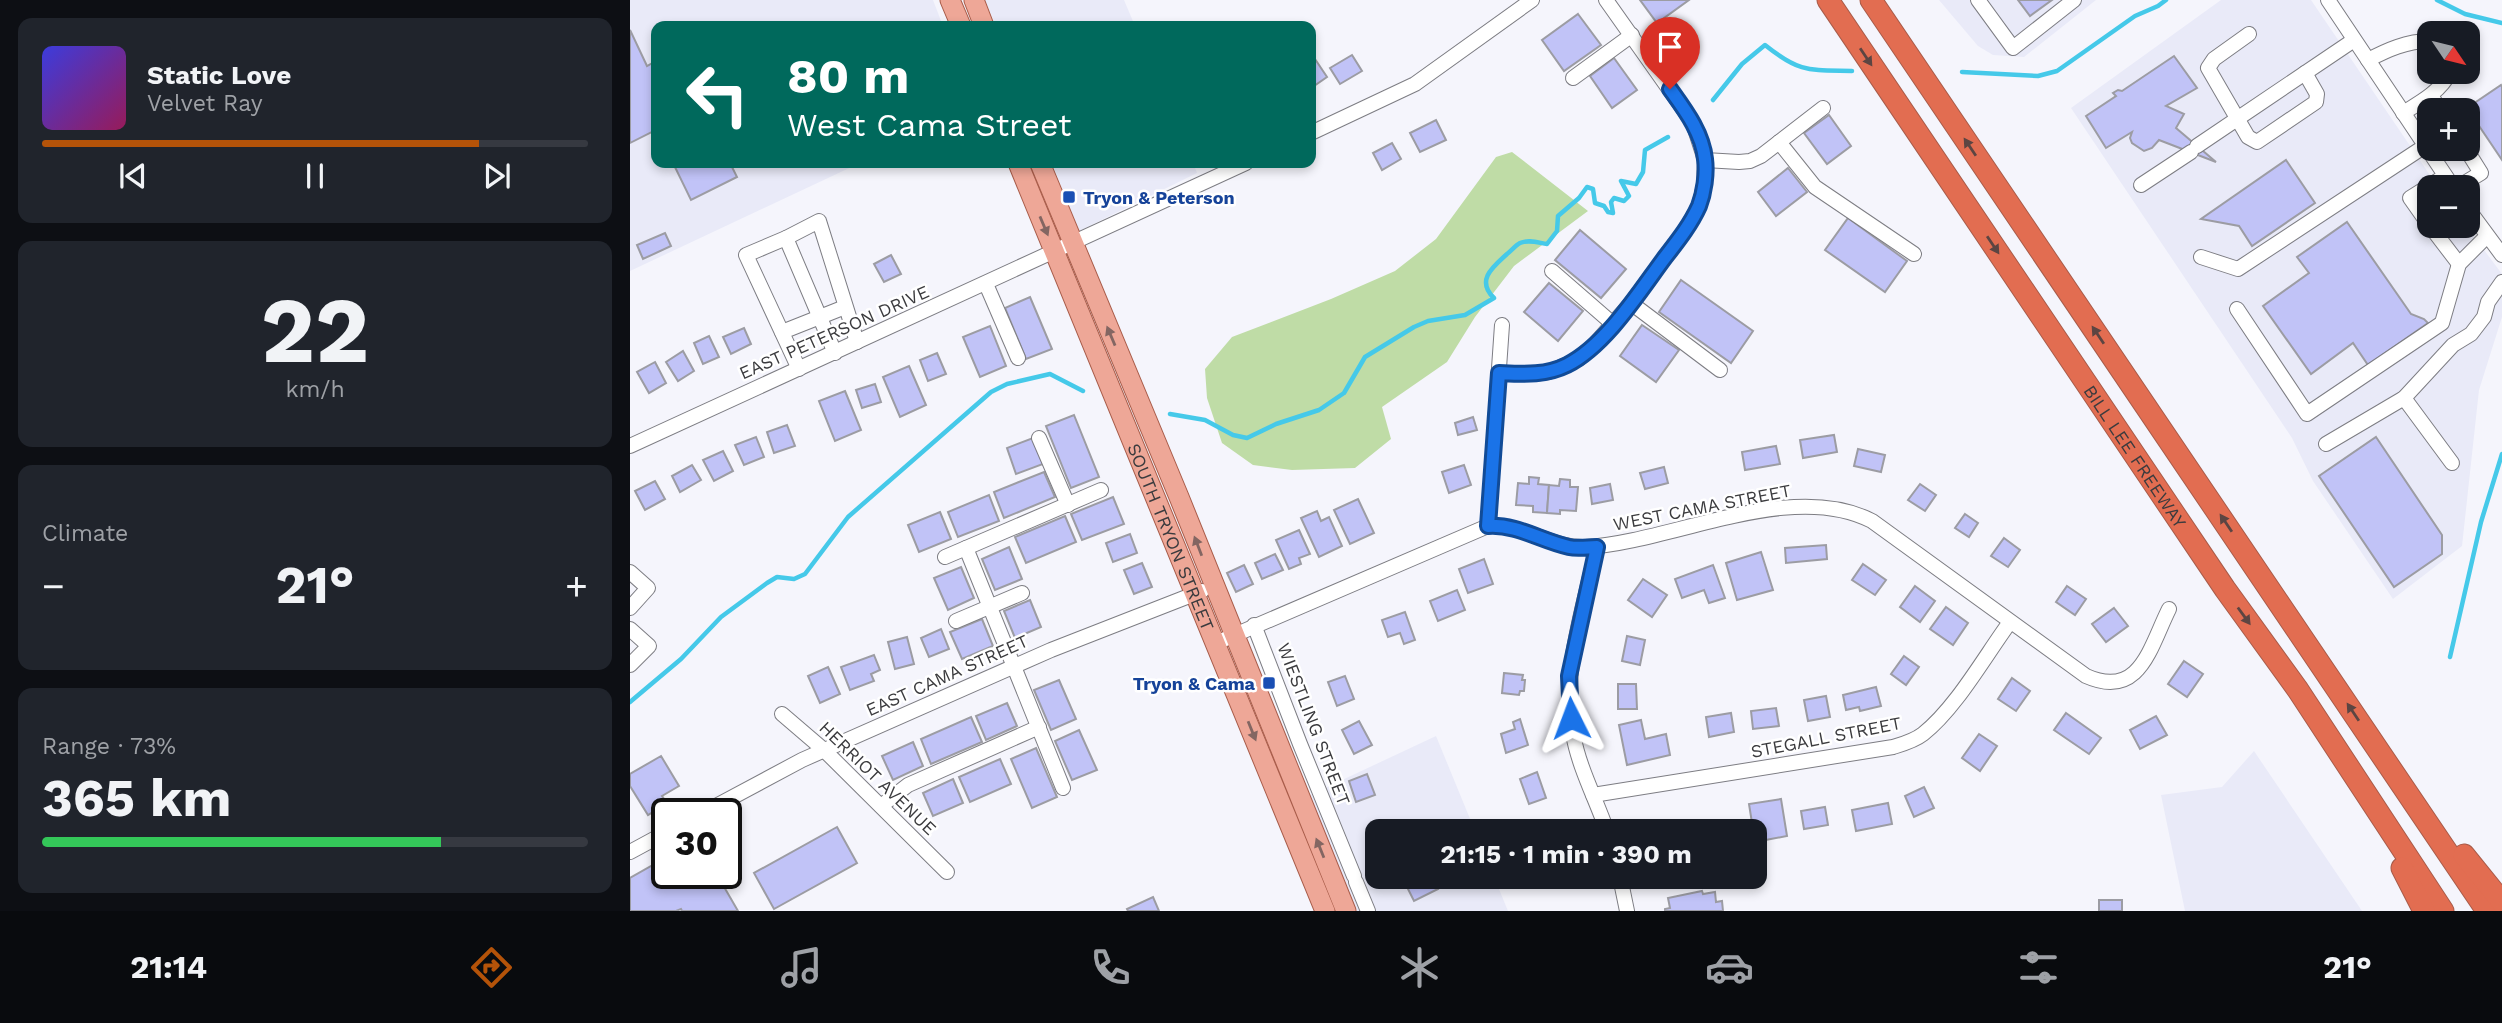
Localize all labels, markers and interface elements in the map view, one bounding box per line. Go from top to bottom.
pin [1640,17,1700,89]
north arrow [2417,21,2480,84]
map controls [2417,21,2480,238]
icon: arrive [1651,28,1689,66]
text: 80 m [787,47,909,105]
one-way arrow [1859,47,1872,66]
icon: left [672,49,763,140]
text: Static Love [147,60,291,90]
text: Velvet Ray [147,90,263,117]
button: + [2417,98,2480,161]
text: West Cama Street [787,106,1071,144]
one-way arrow [1964,137,1977,157]
icon: previous [114,157,152,195]
icon: pause [296,157,334,195]
icon: next [478,157,516,195]
button: − [2417,175,2480,238]
place label: Tryon & Peterson [1083,187,1235,208]
marker: Tryon & Peterson [1061,189,1077,205]
one-way arrow [1038,215,1049,236]
one-way arrow [1987,235,2000,255]
text: 22 [261,277,369,384]
street label: EAST PETERSON DRIVE [736,281,932,383]
one-way arrow [1106,325,1117,346]
one-way arrow [2091,326,2105,344]
text: km/h [285,376,345,403]
street label: BILL LEE FREEWAY [2080,381,2191,532]
street label: SOUTH TRYON STREET [1124,440,1219,634]
street label: WEST CAMA STREET [1611,479,1793,535]
one-way arrow [2219,514,2232,533]
text: Climate [42,520,128,547]
one-way arrow [1193,536,1204,557]
text: 21° [275,555,355,616]
text: − [42,564,65,608]
text: + [565,564,588,608]
one-way arrow [2237,607,2251,625]
street label: EAST CAMA STREET [863,630,1031,720]
street label: WIESTLING STREET [1273,640,1355,808]
place label: Tryon & Cama [1133,673,1256,694]
marker: Tryon & Cama [1261,675,1277,691]
position arrow [1534,681,1608,755]
one-way arrow [2346,703,2360,721]
street label: STEGALL STREET [1749,712,1903,762]
street label: HERRIOT AVENUE [815,717,941,839]
one-way arrow [1246,720,1257,741]
text: Range · 73% [42,733,176,760]
text: 365 km [42,768,231,829]
speed limit sign: 30 [651,798,742,889]
one-way arrow [1315,837,1326,858]
text: 21:15 · 1 min · 390 m [1440,839,1692,869]
icon: directions [467,943,516,992]
icon: music [777,943,826,992]
icon: phone [1086,943,1135,992]
icon: climate [1395,943,1444,992]
icon: car [1705,943,1754,992]
icon: filters [2014,943,2063,992]
text: 21:14 [130,948,207,986]
text: 21° [2323,948,2372,986]

